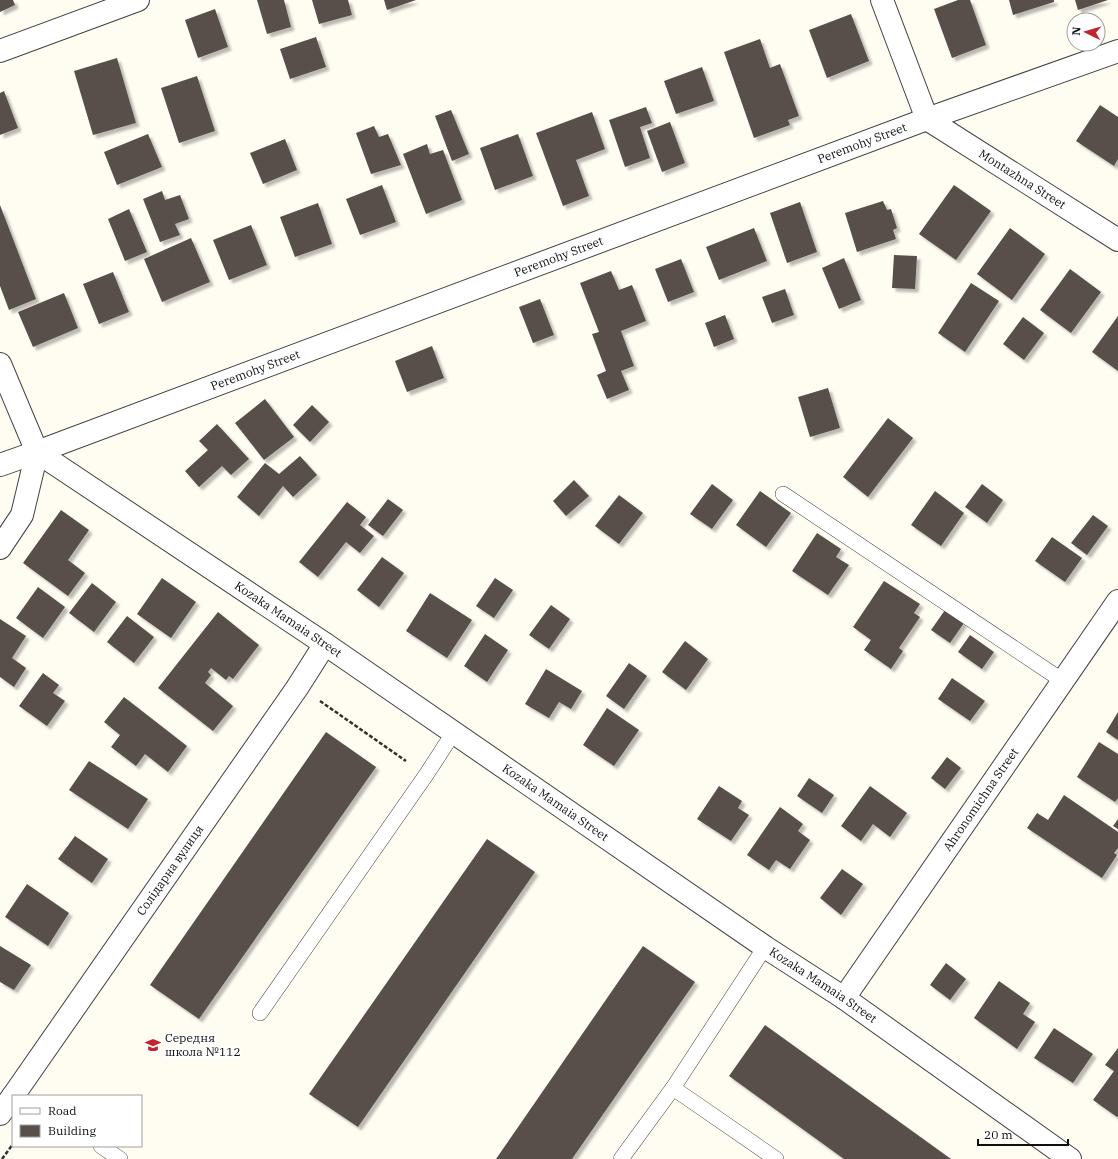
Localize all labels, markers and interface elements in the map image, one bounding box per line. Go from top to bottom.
north arrow [1066,12,1106,52]
text: N [1069,26,1083,36]
street label: Peremohy Street [815,119,909,166]
street label: Montazhna Street [976,146,1069,212]
street label: Peremohy Street [512,233,605,280]
street label: Peremohy Street [208,346,302,393]
street label: Kozaka Mamaia Street [232,578,345,660]
street label: Ahronomichna Street [940,745,1021,854]
street label: Kozaka Mamaia Street [500,760,612,844]
street label: Солідарна вулиця [133,822,206,918]
street label: Kozaka Mamaia Street [767,944,880,1026]
place label: Середня школа №112 [165,1030,241,1059]
school or university icon: Середня школа №112 [144,1036,162,1054]
legend [12,1095,142,1147]
text: Road [48,1103,77,1118]
scale bar [978,1121,1068,1147]
text: Building [48,1123,96,1138]
text: 20 m [984,1127,1013,1142]

